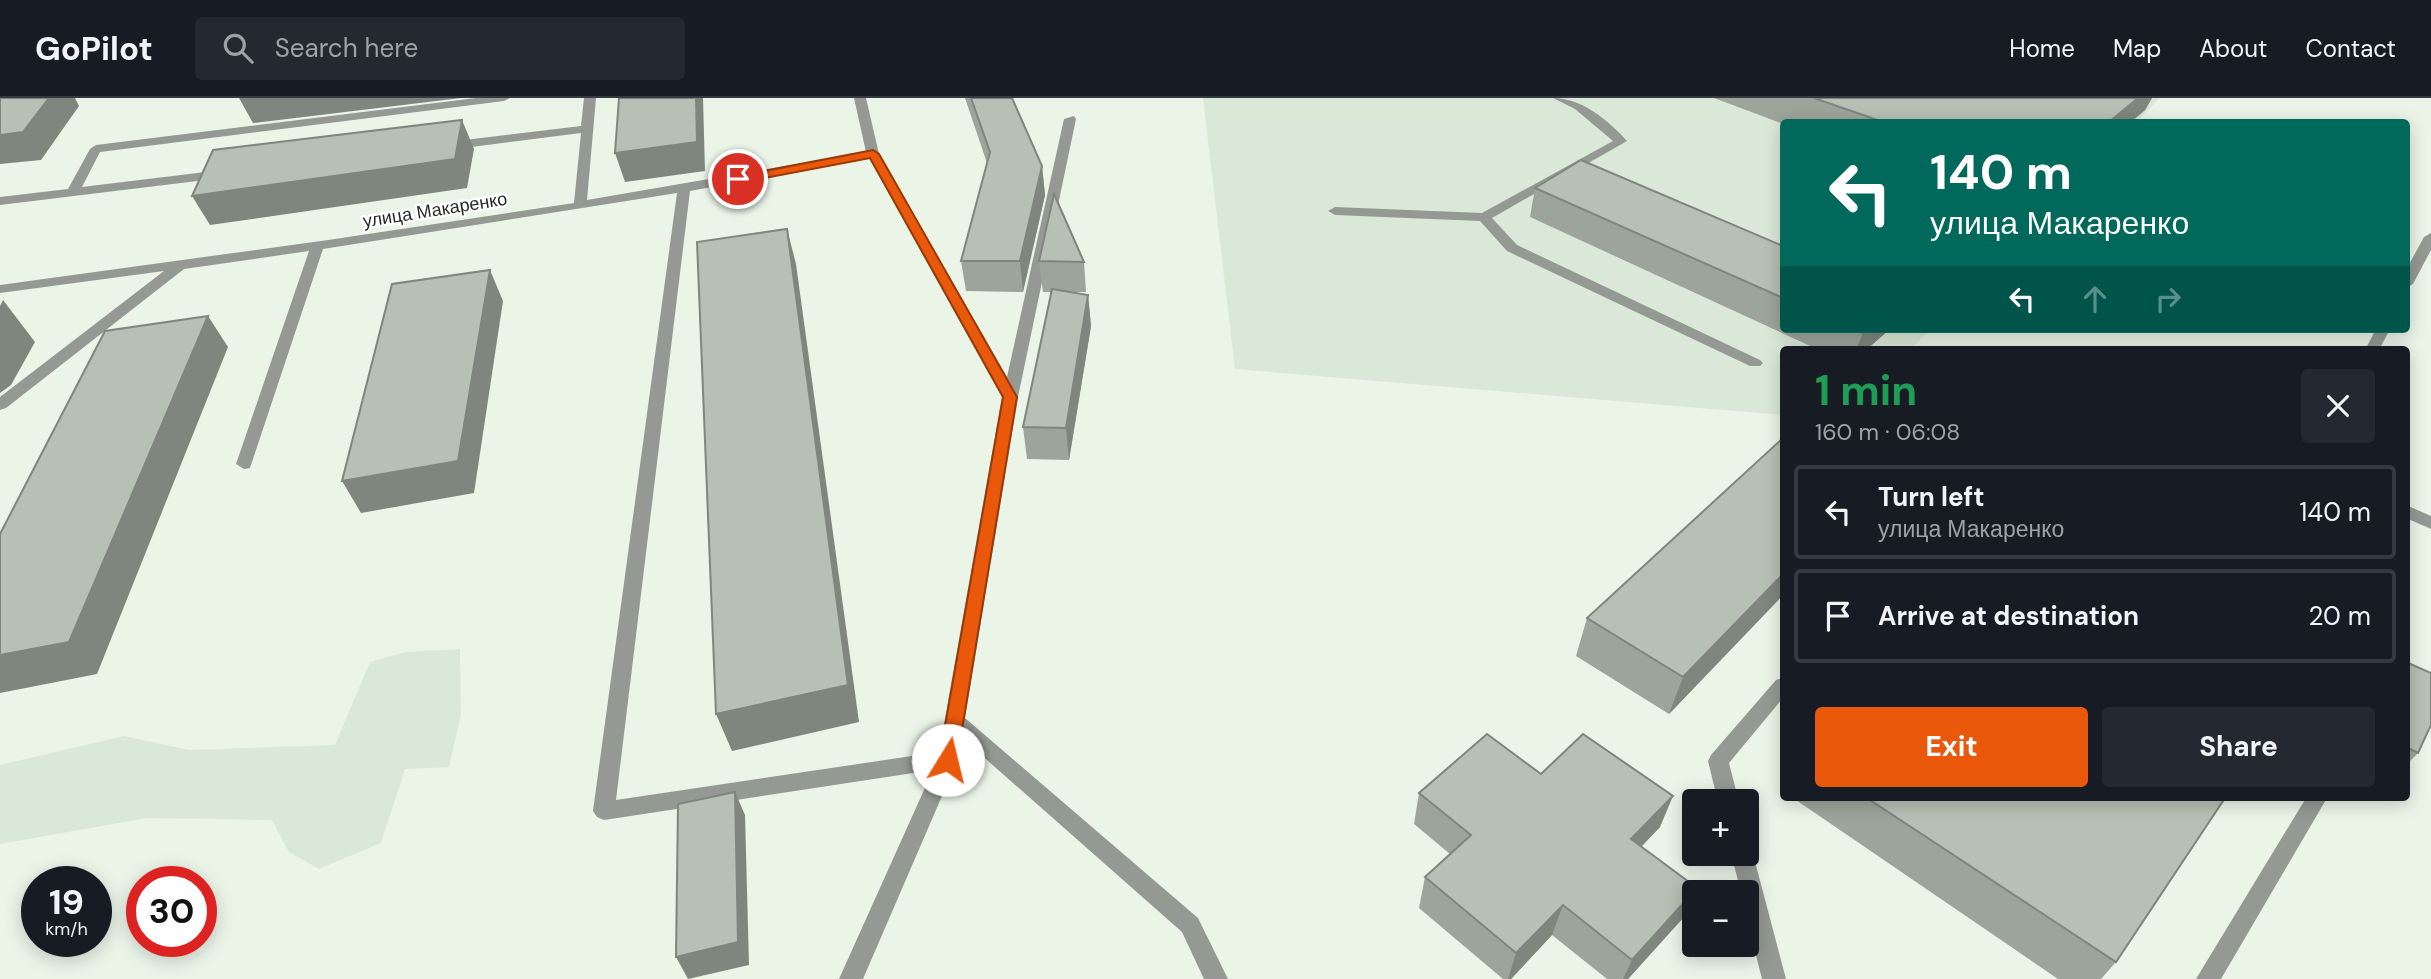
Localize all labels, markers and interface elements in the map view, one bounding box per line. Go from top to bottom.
search box [195,17,685,80]
text: GoPilot [35,27,153,70]
icon: search [219,29,257,67]
text: Search here [275,31,418,65]
text: Home [2009,33,2075,64]
text: Map [2113,33,2161,64]
text: About [2199,33,2268,64]
text: Contact [2306,33,2396,64]
text: 140 m [1930,140,2072,204]
icon: left [1815,147,1906,238]
pin [708,149,768,209]
icon: arrive [719,160,757,198]
street label: улица Макаренко [361,187,509,233]
text: улица Макаренко [1930,202,2189,244]
icon: left [2003,280,2041,318]
icon: ahead [2076,280,2114,318]
icon: right [2149,280,2187,318]
text: 1 min [1815,363,1917,418]
button: close [2301,369,2375,443]
text: 160 m · 06:08 [1815,417,1960,447]
text: Turn left [1878,480,1985,514]
icon: left [1819,493,1857,531]
text: 140 m [2299,495,2371,529]
text: улица Макаренко [1878,514,2064,544]
icon: arrive [1819,597,1857,635]
text: Arrive at destination [1878,599,2139,633]
text: 20 m [2308,599,2371,633]
button: Exit [1815,707,2088,787]
button: Share [2102,707,2375,787]
position arrow [911,723,985,797]
map controls [1682,789,1759,957]
button: + [1682,789,1759,866]
speed limit sign: 30 [126,866,217,957]
text: 19 [49,879,84,925]
button: − [1682,880,1759,957]
text: km/h [45,917,88,941]

